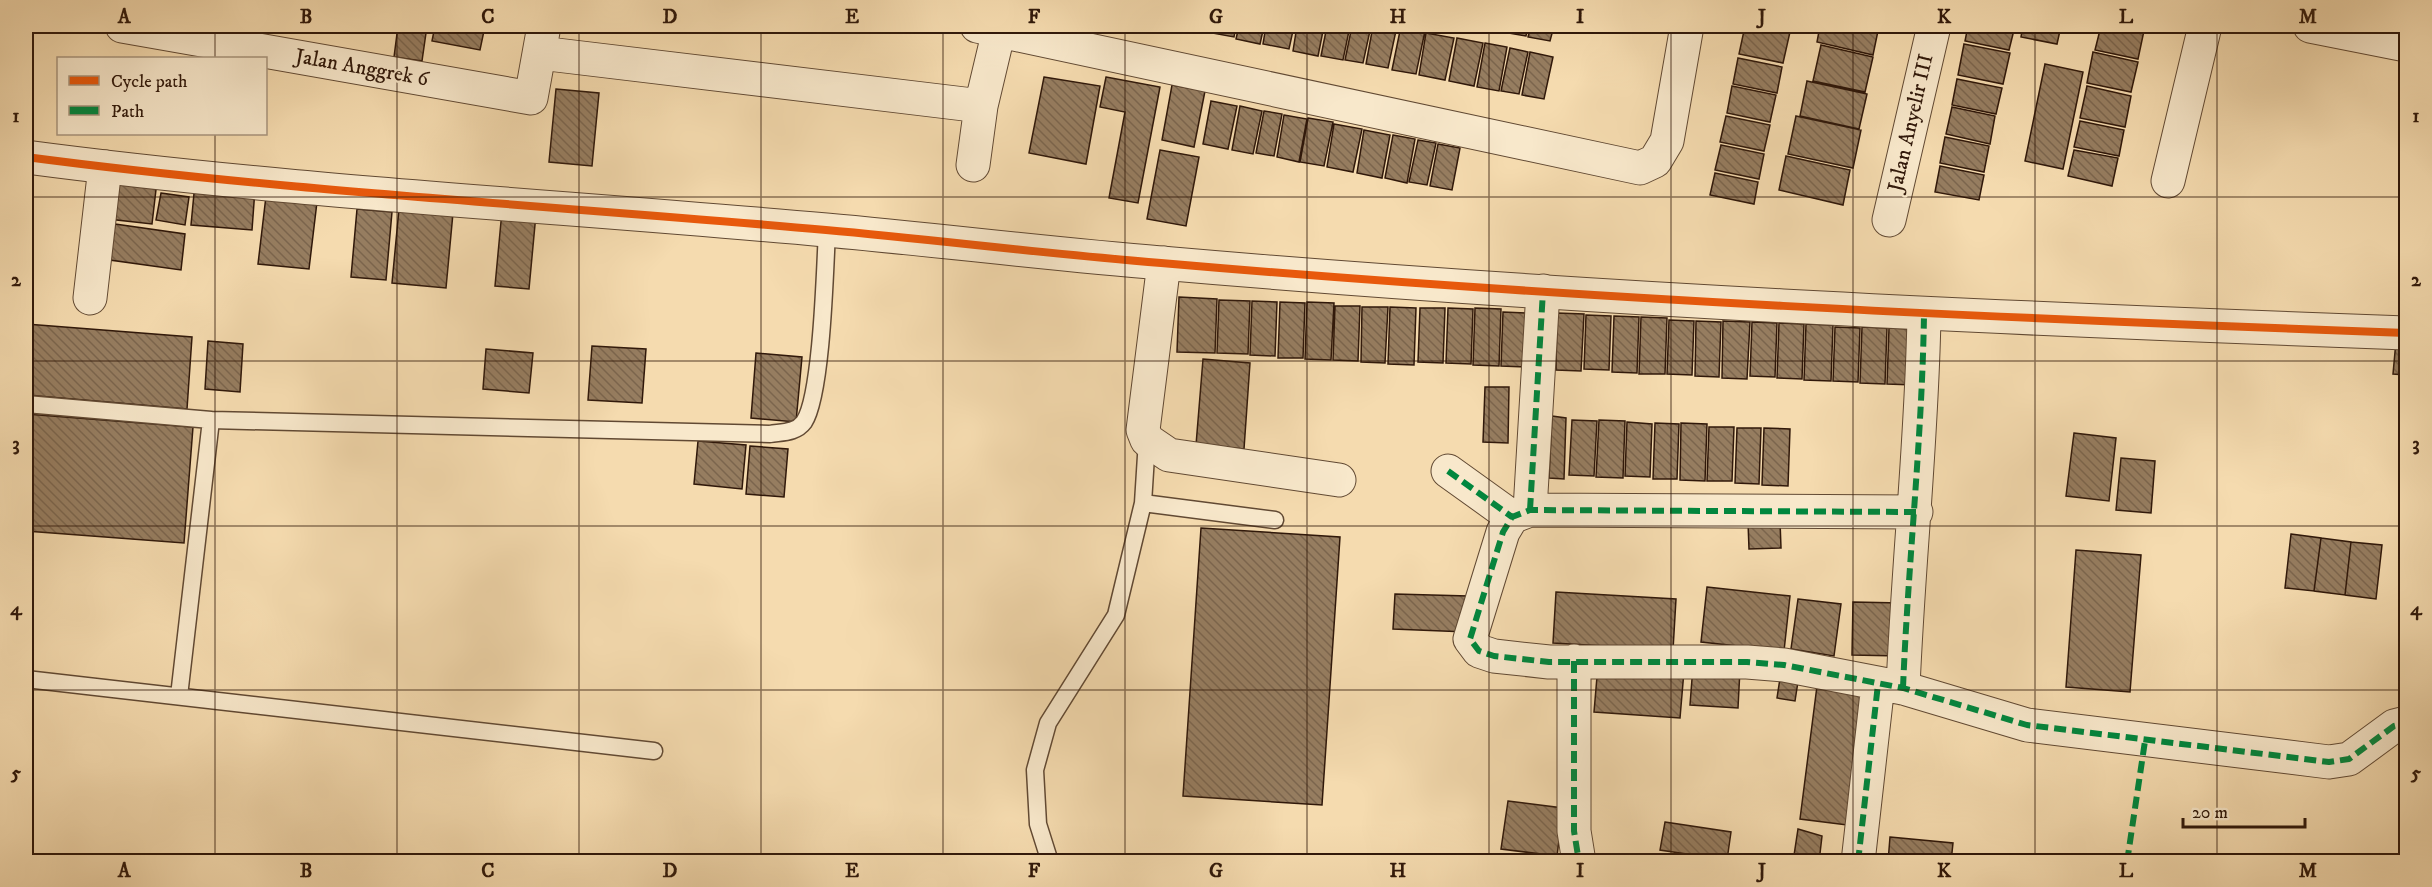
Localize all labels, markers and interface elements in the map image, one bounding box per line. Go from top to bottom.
text: A [117,5,132,30]
text: B [300,5,312,30]
text: C [481,5,495,30]
text: D [663,5,678,30]
text: E [845,5,859,30]
text: F [1028,5,1041,30]
text: G [1209,5,1223,30]
text: H [1390,5,1407,30]
text: I [1576,5,1584,30]
text: J [1756,5,1766,30]
text: K [1937,5,1952,30]
text: L [2119,5,2134,30]
text: M [2299,5,2317,30]
street label: Jalan Anggrek 6 [291,43,432,93]
street label: Jalan Anyelir III [1882,52,1939,196]
legend [57,57,267,135]
text: Cycle path [111,71,188,93]
text: Path [111,101,145,123]
text: 1 [12,104,20,129]
text: 1 [2412,104,2420,129]
text: 2 [11,268,22,293]
text: 2 [2411,268,2422,293]
text: 3 [12,432,20,457]
text: 3 [2412,432,2420,457]
text: 4 [10,597,23,622]
text: 4 [2410,597,2423,622]
text: 5 [10,761,21,786]
text: 5 [2410,761,2421,786]
scale bar [2183,791,2304,829]
text: 20 m [2192,802,2228,824]
text: A [117,859,132,884]
text: B [300,859,312,884]
text: C [481,859,495,884]
text: D [663,859,678,884]
text: E [845,859,859,884]
text: F [1028,859,1041,884]
text: G [1209,859,1223,884]
text: H [1390,859,1407,884]
text: I [1576,859,1584,884]
text: J [1756,859,1766,884]
text: K [1937,859,1952,884]
text: L [2119,859,2134,884]
text: M [2299,859,2317,884]

